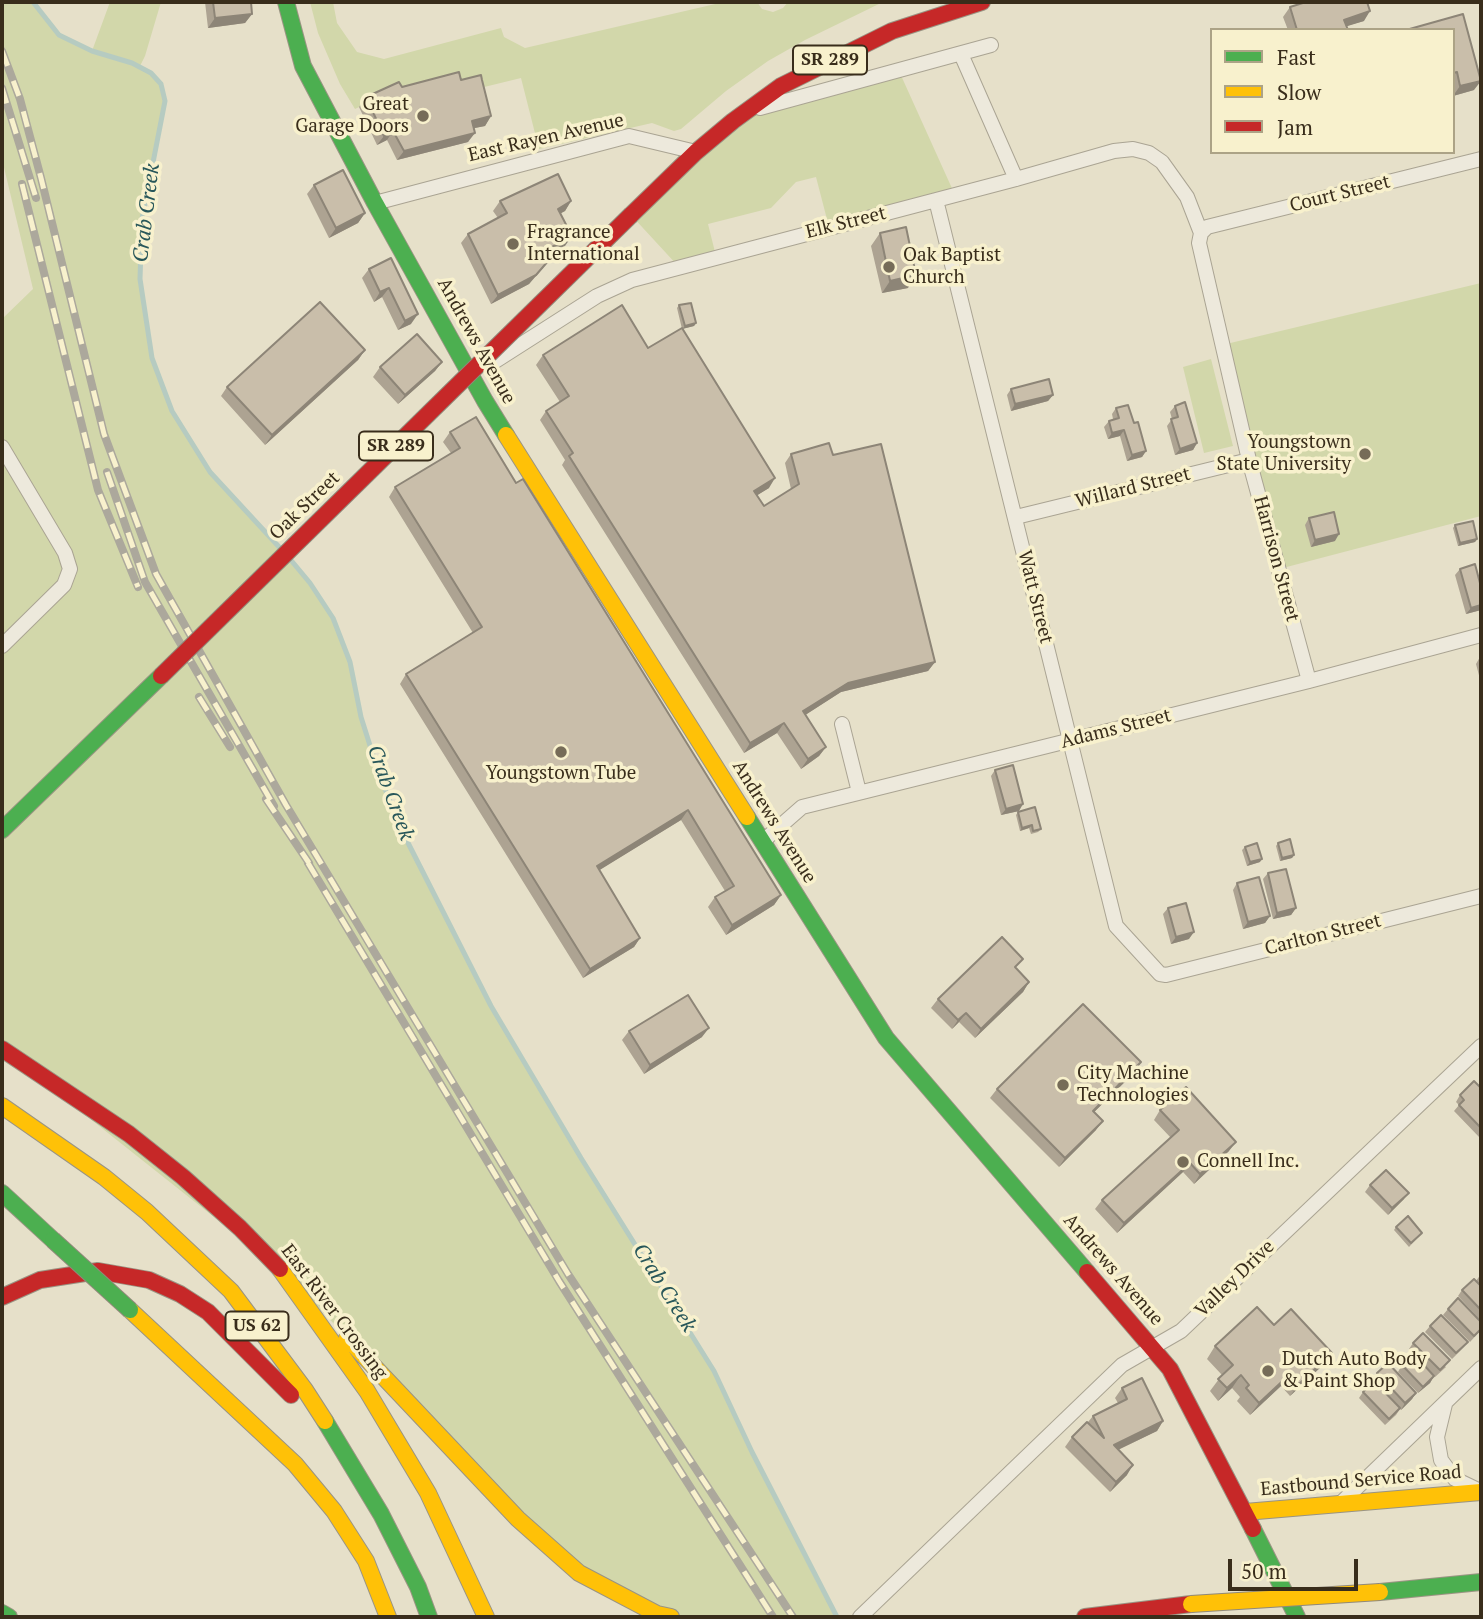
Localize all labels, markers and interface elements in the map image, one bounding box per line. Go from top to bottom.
legend [1210,28,1455,154]
text: Fast [1277,43,1316,71]
road number: SR 289 [793,46,867,74]
text: Slow [1277,78,1321,106]
place label: Great Garage Doors [295,94,409,138]
marker: Great Garage Doors [415,108,431,124]
street label: East Rayen Avenue [466,109,626,167]
text: Jam [1277,113,1313,141]
water label: Crab Creek [128,162,166,264]
street label: Court Street [1287,170,1393,218]
street label: Elk Street [804,202,888,244]
place label: Fragrance International [527,222,640,266]
marker: Fragrance International [505,236,521,252]
place label: Oak Baptist Church [903,245,1001,289]
marker: Oak Baptist Church [881,259,897,275]
street label: Andrews Avenue [432,274,520,408]
road number: SR 289 [359,432,433,461]
place label: Youngstown State University [1216,432,1351,476]
marker: Youngstown State University [1357,446,1373,462]
street label: Willard Street [1073,463,1193,513]
street label: Oak Street [265,467,345,545]
street label: Harrison Street [1248,494,1304,624]
street label: Watt Street [1012,548,1058,646]
street label: Adams Street [1058,704,1174,754]
water label: Crab Creek [361,742,419,844]
marker: Youngstown Tube [553,744,569,760]
street label: Andrews Avenue [727,756,821,888]
place label: Youngstown Tube [486,763,636,785]
street label: Carlton Street [1263,910,1383,960]
place label: City Machine Technologies [1077,1063,1189,1107]
marker: City Machine Technologies [1055,1077,1071,1093]
place label: Connell Inc. [1197,1151,1300,1173]
marker: Connell Inc. [1175,1154,1191,1170]
street label: Andrews Avenue [1058,1209,1168,1331]
street label: Valley Drive [1191,1236,1279,1322]
water label: Crab Creek [627,1239,701,1337]
street label: East River Crossing [276,1240,392,1384]
road number: US 62 [226,1311,288,1340]
place label: Dutch Auto Body & Paint Shop [1282,1349,1426,1393]
marker: Dutch Auto Body & Paint Shop [1260,1363,1276,1379]
street label: Eastbound Service Road [1259,1461,1463,1501]
scale bar [1231,1546,1360,1590]
text: 50 m [1241,1557,1287,1585]

